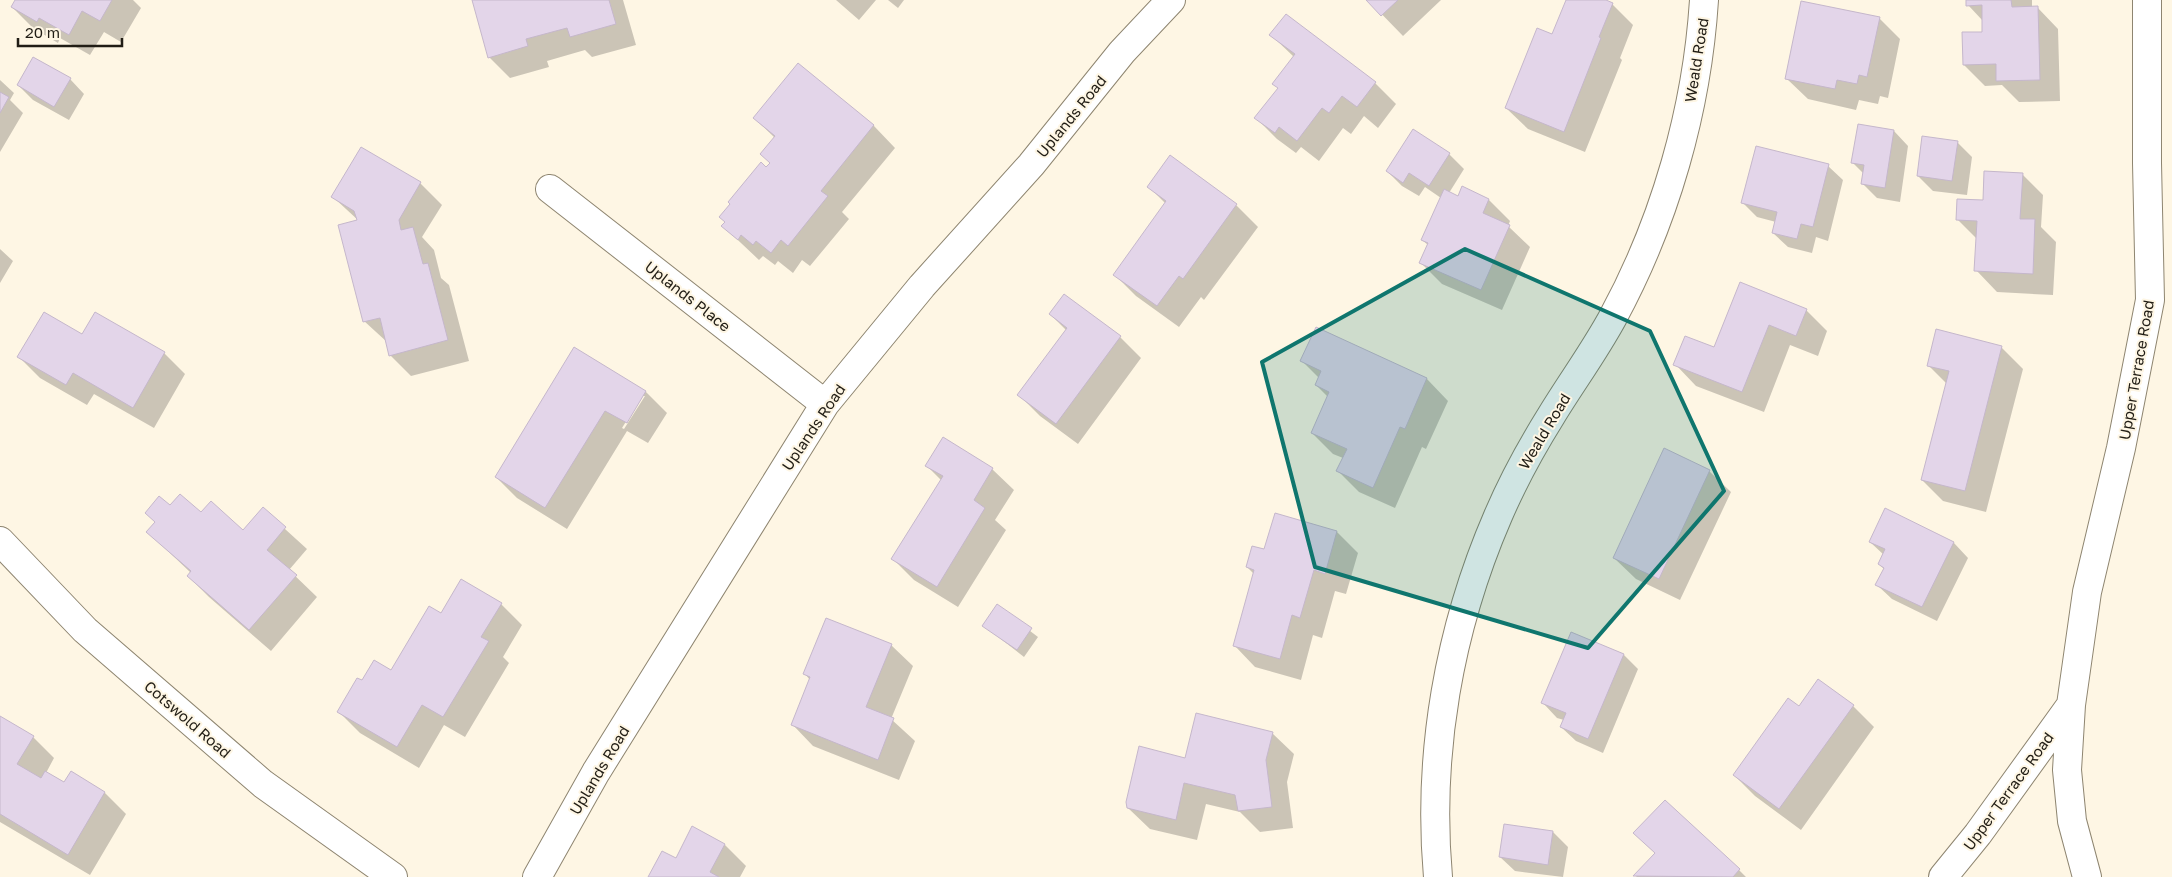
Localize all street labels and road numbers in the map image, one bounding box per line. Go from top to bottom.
street label: Weald Road [1680,16,1712,104]
street label: Uplands Road [1032,71,1110,161]
street label: Uplands Place [642,257,735,335]
street label: Upper Terrace Road [2115,299,2157,441]
street label: Uplands Road [777,380,849,474]
street label: Weald Road [1514,390,1574,472]
street label: Cotswold Road [141,677,235,761]
street label: Uplands Road [565,722,633,818]
street label: Upper Terrace Road [1959,728,2057,854]

